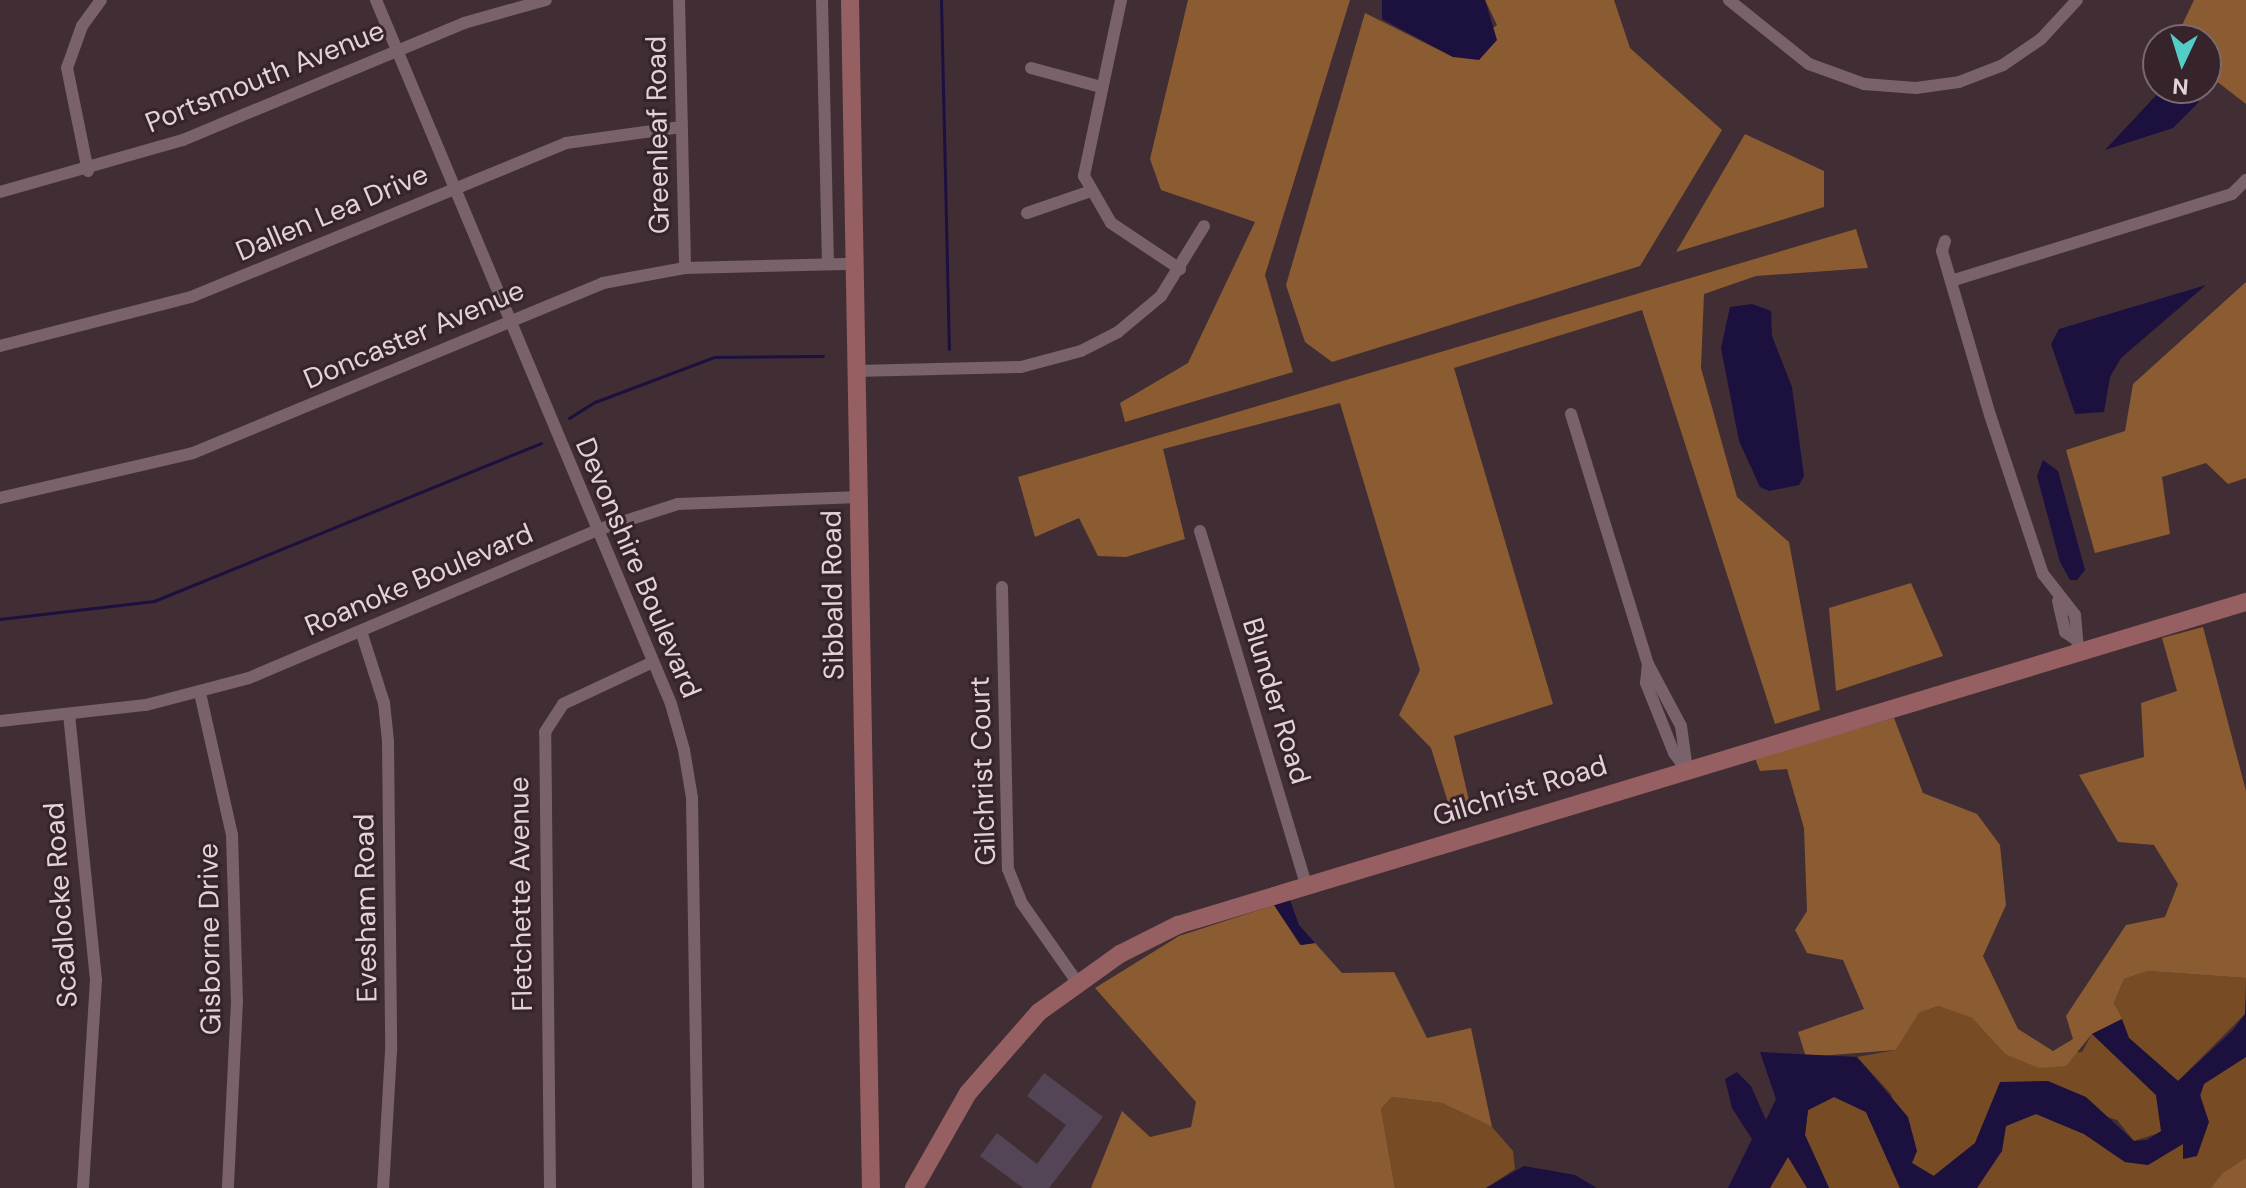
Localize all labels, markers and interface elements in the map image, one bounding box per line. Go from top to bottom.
street label: Portsmouth Avenue [141,14,389,140]
north arrow [2142,24,2222,104]
street label: Greenleaf Road [639,35,677,235]
text: N [2171,71,2189,101]
street label: Dallen Lea Drive [231,157,433,269]
street label: Doncaster Avenue [299,273,529,397]
street label: Devonshire Boulevard [568,433,708,703]
street label: Sibbald Road [815,510,851,680]
street label: Roanoke Boulevard [300,517,538,643]
street label: Blunder Road [1235,614,1317,788]
street label: Gilchrist Court [963,676,1003,866]
street label: Gilchrist Road [1429,749,1611,833]
street label: Fletchette Avenue [502,776,540,1012]
street label: Scadlocke Road [37,801,85,1009]
street label: Evesham Road [348,813,384,1003]
street label: Gisborne Drive [192,843,228,1035]

